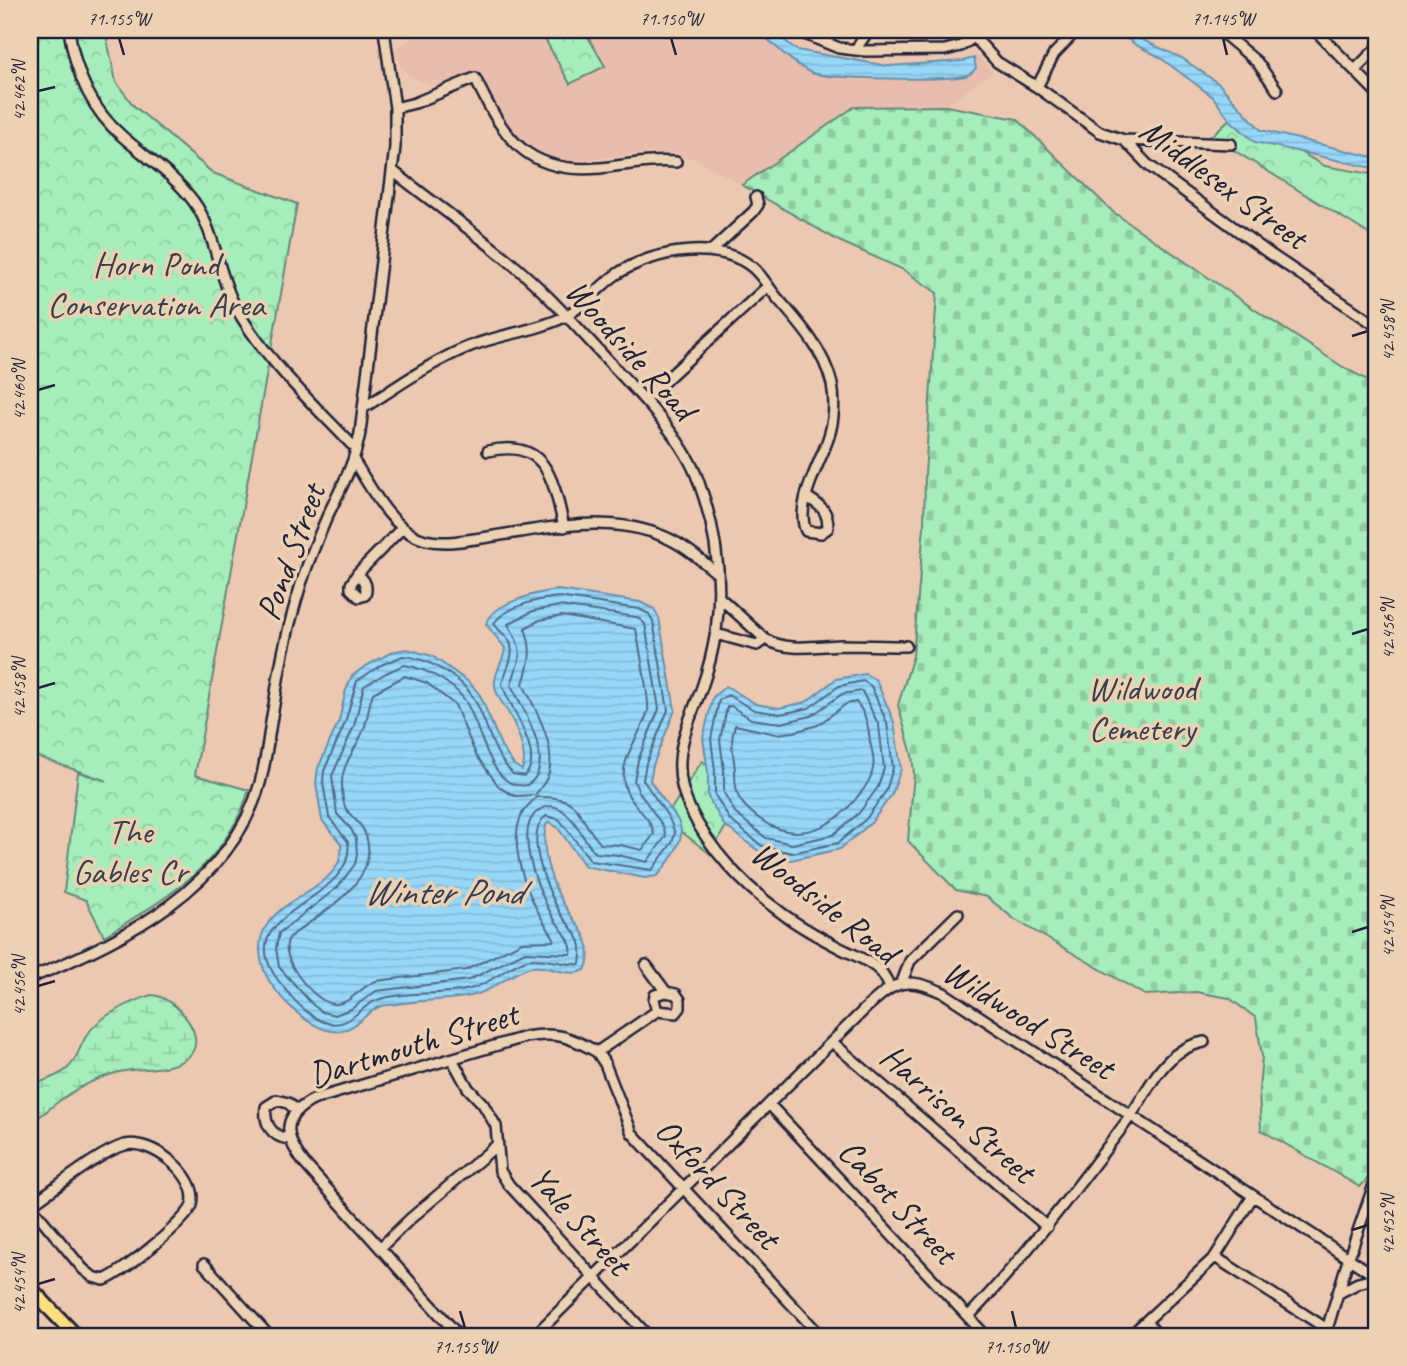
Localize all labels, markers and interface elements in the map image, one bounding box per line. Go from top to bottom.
text: 71.155°W [88,8,153,30]
text: 71.150°W [640,8,705,30]
text: 71.145°W [1192,8,1257,30]
text: 42.462°N [8,58,30,121]
street label: Middlesex Street [1131,108,1319,261]
park label: Horn Pond Conservation Area [47,242,268,327]
street label: Woodside Road [555,269,709,433]
text: 42.458°N [1377,298,1399,361]
text: 42.460°N [8,357,30,420]
street label: Pond Street [245,475,337,626]
text: 42.456°N [1377,596,1399,659]
text: 42.458°N [8,655,30,718]
park label: Wildwood Cemetery [1087,666,1202,751]
park label: The Gables Cr [73,809,191,894]
street label: Woodside Road [742,831,911,977]
water label: Winter Pond [364,868,534,915]
text: 42.454°N [1377,894,1399,957]
street label: Wildwood Street [935,949,1125,1091]
text: 42.456°N [8,953,30,1016]
street label: Dartmouth Street [303,990,526,1098]
street label: Harrison Street [871,1034,1047,1195]
street label: Oxford Street [645,1108,792,1261]
street label: Cabot Street [828,1129,969,1276]
street label: Yale Street [519,1156,643,1287]
text: 42.452°N [1377,1192,1399,1255]
text: 42.454°N [8,1251,30,1314]
text: 71.155°W [434,1336,499,1358]
text: 71.150°W [985,1336,1050,1358]

